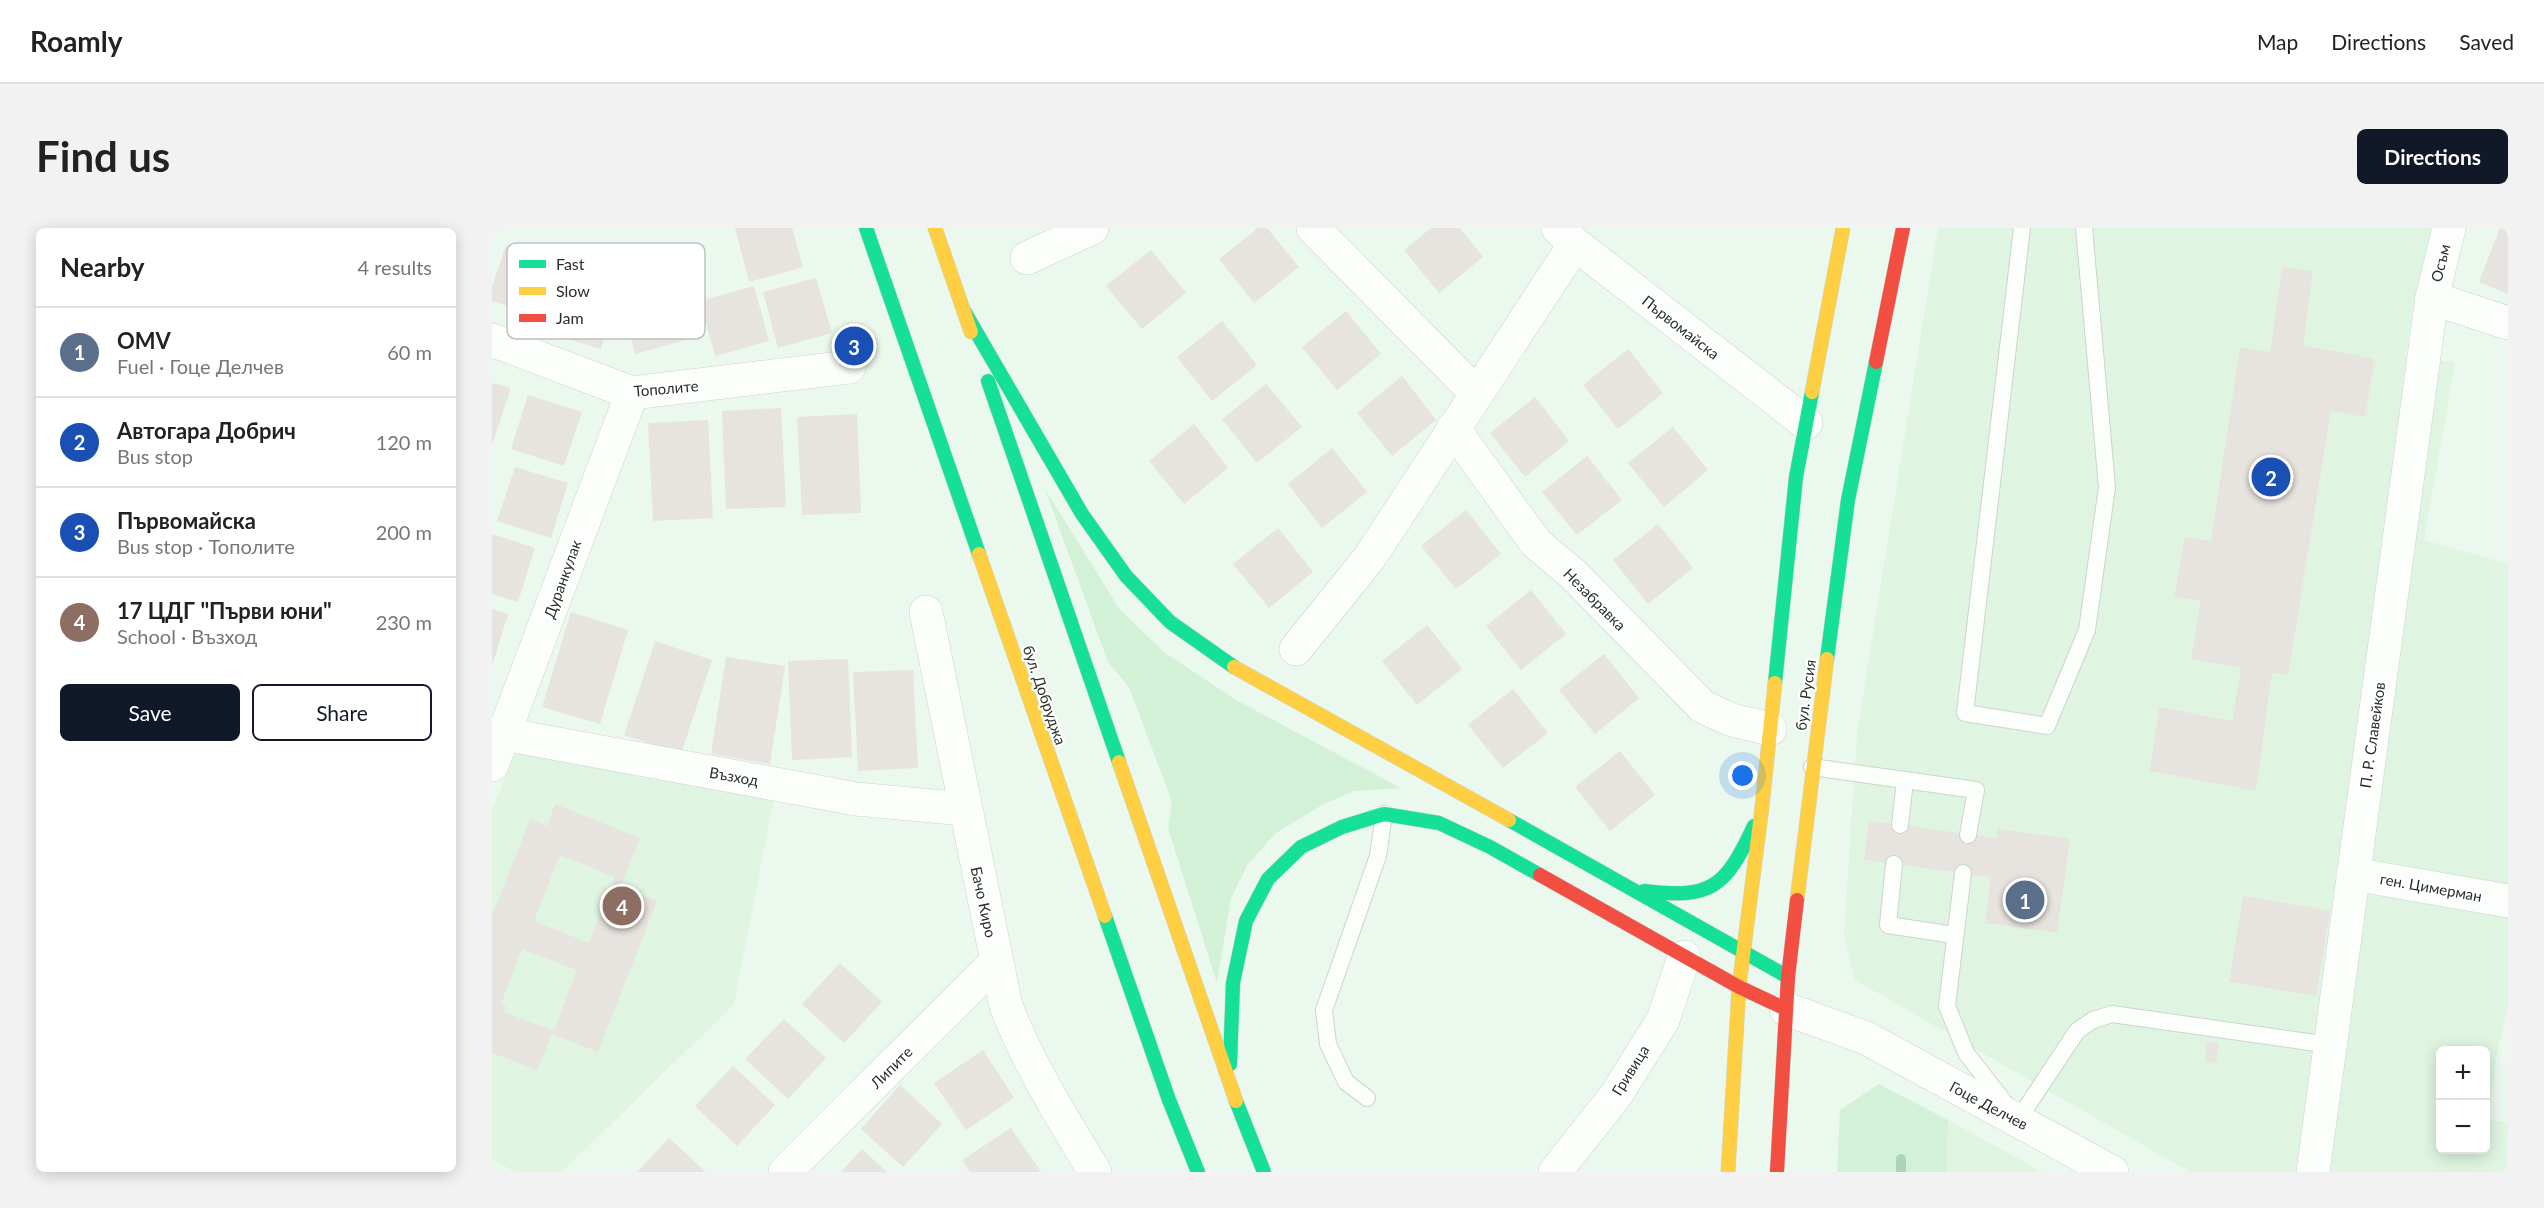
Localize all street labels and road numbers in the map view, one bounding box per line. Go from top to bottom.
street label: Осъм [2427,242,2453,284]
street label: Първомайска [1639,291,1723,363]
street label: Тополите [633,376,699,400]
street label: Дуранкулак [540,537,585,621]
street label: Незабравка [1560,564,1630,634]
street label: бул. Добруджа [1020,643,1070,747]
street label: бул. Русия [1791,658,1819,732]
street label: П. Р. Славейков [2356,681,2388,789]
street label: Възход [708,763,760,789]
street label: Бачо Киро [968,865,1000,939]
street label: ген. Цимерман [2379,869,2483,905]
street label: Гривица [1608,1041,1652,1099]
street label: Липите [866,1042,916,1092]
street label: Гоце Делчев [1947,1077,2031,1133]

